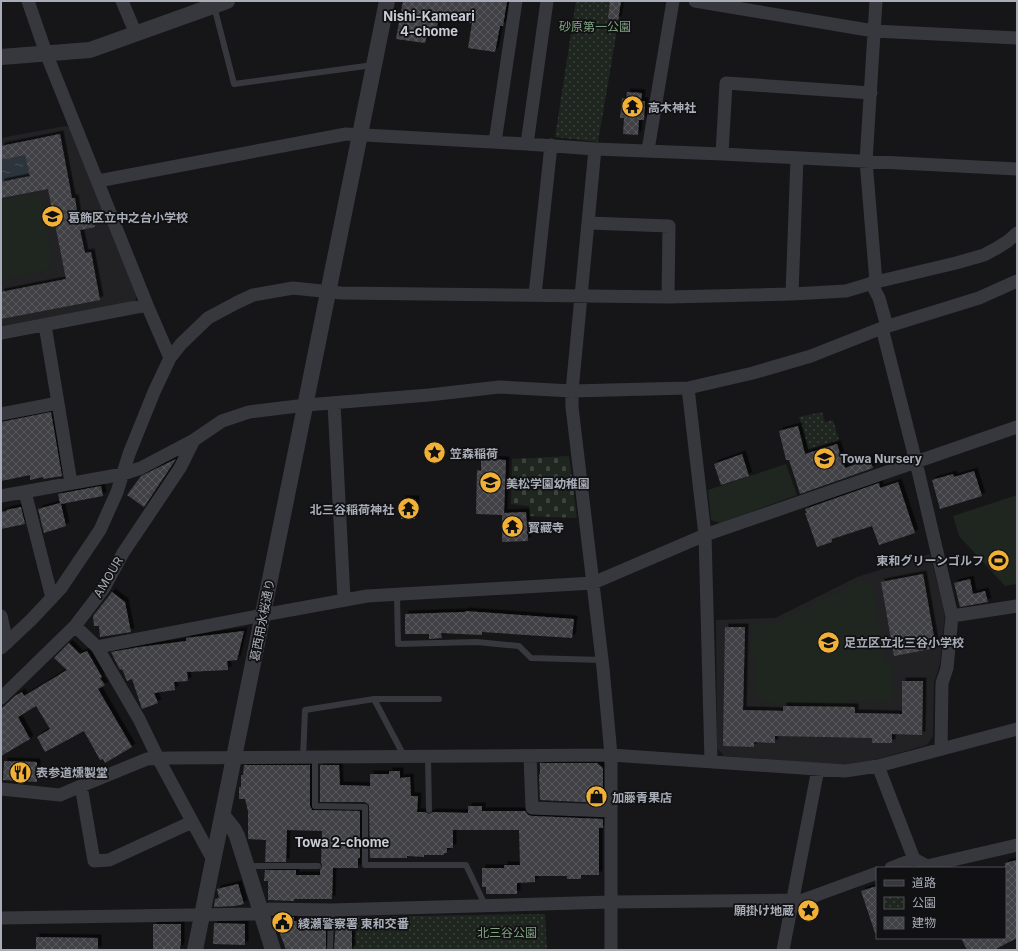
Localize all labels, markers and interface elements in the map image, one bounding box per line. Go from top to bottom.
district label: Nishi-Kameari 4-chome [383,8,475,39]
park label: 砂原第一公園 [559,19,631,34]
temple icon: 高木神社 [620,94,646,120]
place label: 高木神社 [648,100,696,115]
school or university icon: 葛飾区立中之台小学校 [40,204,66,230]
place label: 葛飾区立中之台小学校 [68,210,188,225]
place icon: 笠森稲荷 [422,440,448,466]
school or university icon: Towa Nursery [812,445,838,471]
place label: 笠森稲荷 [449,446,498,461]
place label: Towa Nursery [840,451,923,466]
school or university icon: 美松学園幼稚園 [477,470,503,496]
place label: 美松学園幼稚園 [506,476,590,491]
temple icon: 北三谷稲荷神社 [396,496,422,522]
place label: 北三谷稲荷神社 [310,502,394,517]
temple icon: 寳藏寺 [500,514,526,540]
place label: 寳藏寺 [528,520,564,535]
sports icon: 東和グリーンゴルフ [986,547,1012,573]
place label: 東和グリーンゴルフ [877,553,984,568]
street label: AMOUR [90,554,126,600]
street label: 葛西用水桜通り [247,577,277,663]
school or university icon: 足立区立北三谷小学校 [816,629,842,655]
place label: 足立区立北三谷小学校 [844,635,964,650]
restaurant icon: 表参道燻製堂 [7,759,33,785]
place label: 表参道燻製堂 [36,765,108,780]
shop icon: 加藤青果店 [583,784,609,810]
place label: 加藤青果店 [612,790,672,805]
district label: Towa 2-chome [295,834,390,850]
legend [876,867,1006,939]
text: 道路 [912,875,936,890]
text: 公園 [912,895,936,910]
place icon: 願掛け地蔵 [796,897,822,923]
place label: 願掛け地蔵 [734,903,794,918]
public building icon: 綾瀬警察署 東和交番 [269,910,295,936]
text: 建物 [912,915,936,930]
place label: 綾瀬警察署 東和交番 [298,916,410,931]
park label: 北三谷公園 [477,925,537,940]

